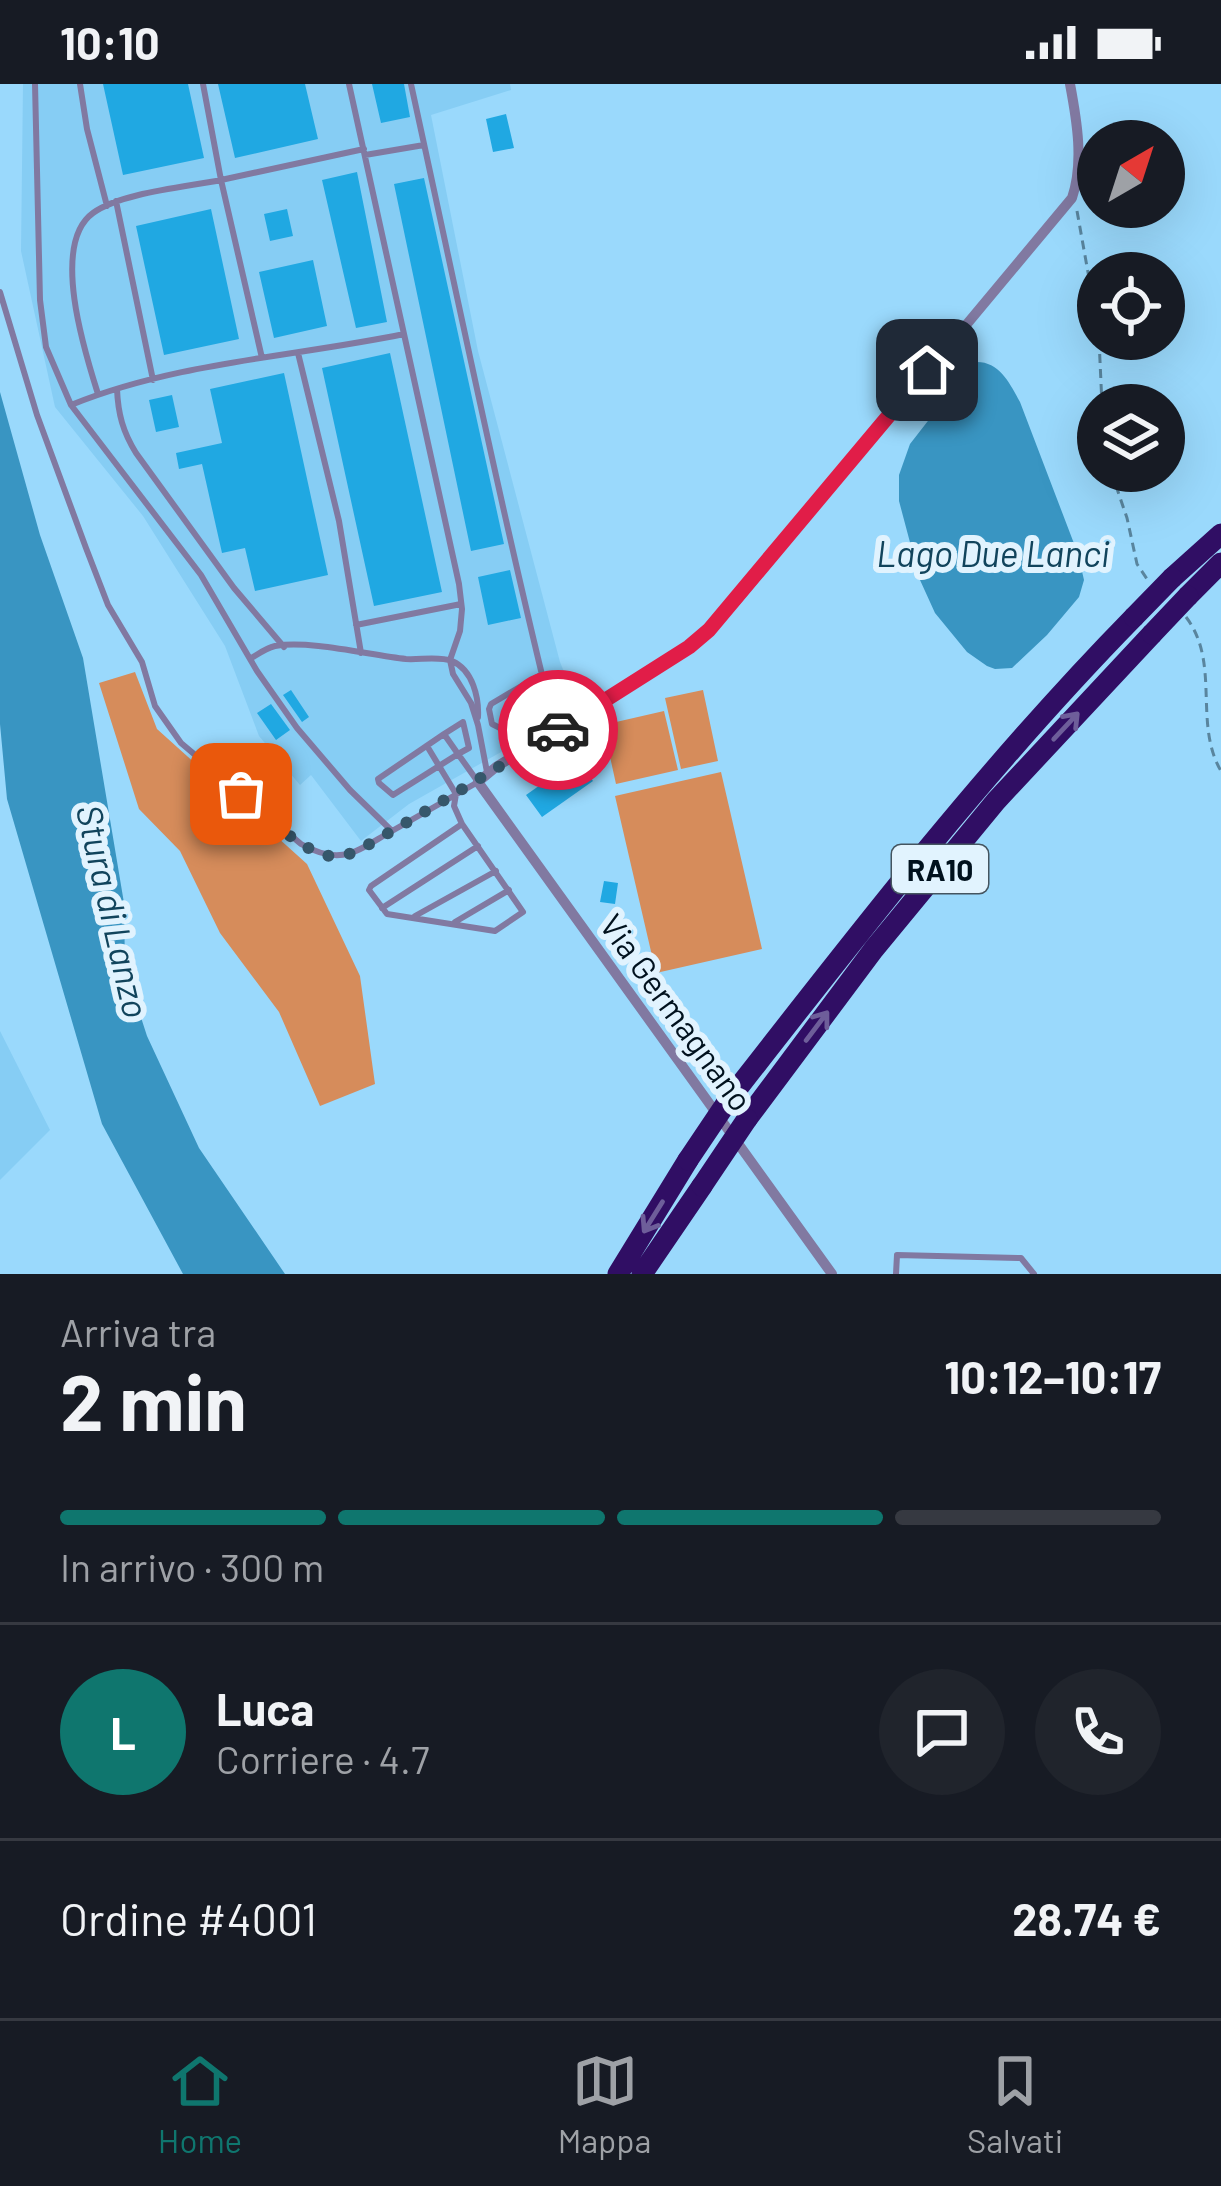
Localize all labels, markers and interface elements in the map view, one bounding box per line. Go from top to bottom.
text: 10:10 [60,15,160,69]
north arrow [1077,120,1185,228]
map controls [1077,120,1185,492]
button: locate [1077,252,1185,360]
pin [876,319,978,421]
icon: home [894,337,960,403]
button: layers [1077,384,1185,492]
water label: Lago Due Lanci [876,531,1110,574]
courier [498,670,618,790]
icon: car [525,697,591,763]
one-way arrow [1051,712,1080,742]
pin [190,743,292,845]
icon: bag [208,761,274,827]
water label: Stura di Lanzo [69,800,159,1022]
road number: RA10 [892,845,988,893]
street label: Via Germagnano [592,906,762,1118]
one-way arrow [803,1010,829,1042]
one-way arrow [641,1199,665,1233]
text: Arriva tra [60,1308,216,1355]
text: 10:12–10:17 [944,1349,1161,1403]
text: 2 min [60,1353,247,1447]
text: In arrivo · 300 m [60,1543,324,1590]
button: chat [879,1669,1005,1795]
button: phone [1035,1669,1161,1795]
text: Luca [216,1681,314,1735]
text: L [110,1705,136,1759]
text: Corriere · 4.7 [216,1735,429,1782]
text: Ordine #4001 [60,1891,317,1945]
text: 28.74 € [1012,1891,1161,1945]
tab: Home [158,2048,242,2160]
tab: Mappa [558,2048,651,2160]
tab: Salvati [967,2048,1063,2160]

